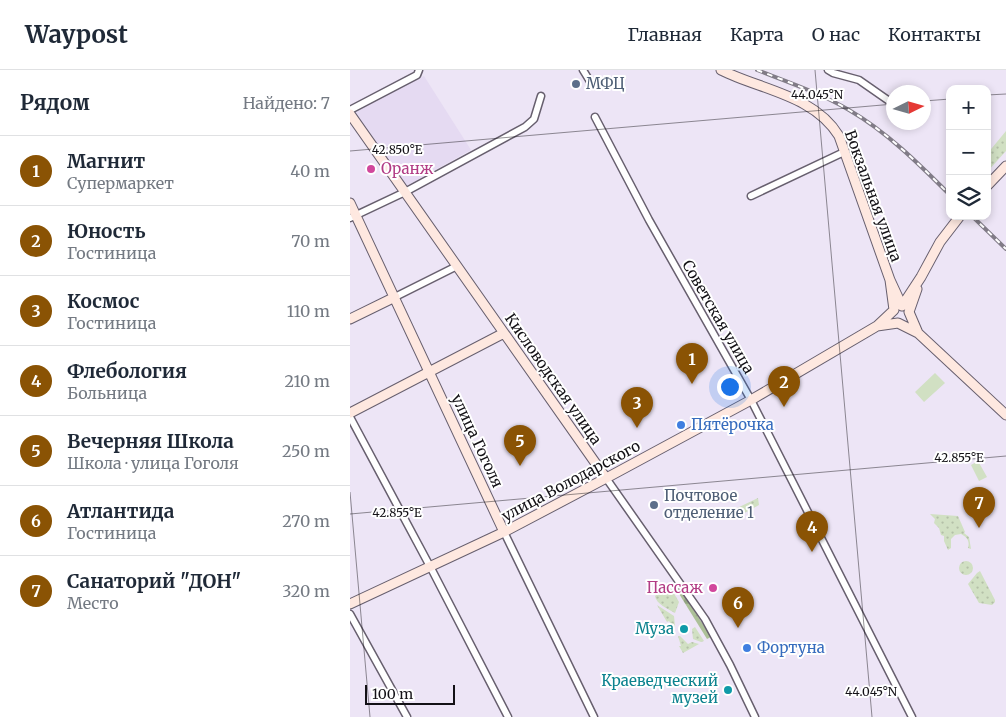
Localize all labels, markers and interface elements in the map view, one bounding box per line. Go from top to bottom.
text: Waypost [25,19,128,50]
text: Главная [627,23,702,46]
text: Карта [730,23,784,46]
text: О нас [812,23,860,46]
text: Контакты [888,23,981,46]
place label: МФЦ [586,74,625,93]
marker: МФЦ [570,78,582,90]
north arrow [886,85,931,130]
map controls [946,85,991,220]
button: + [946,85,991,130]
text: 44.045°N [791,87,844,102]
text: Рядом [20,89,90,116]
text: Найдено: 7 [243,93,330,113]
street label: Вокзальная улица [841,127,906,264]
button: − [946,130,991,175]
text: 42.850°E [372,142,423,157]
text: Магнит [67,149,145,173]
place label: Оранж [381,159,434,178]
text: 1 [32,161,40,181]
text: 40 m [290,161,330,181]
marker: Оранж [365,163,377,175]
text: Супермаркет [67,173,174,193]
button: layers [946,175,991,220]
text: Юность [67,219,146,243]
text: 2 [31,231,41,251]
text: 70 m [291,231,330,251]
text: Гостиница [67,243,156,263]
street label: Советская улица [678,257,759,377]
text: Космос [67,289,139,313]
text: 3 [31,301,41,321]
text: 110 m [287,301,330,321]
street label: Кисловодская улица [501,309,606,448]
text: Гостиница [67,313,156,333]
pin: 1 [676,343,708,384]
text: Флебология [67,359,187,383]
pin: 2 [768,366,800,407]
text: 4 [31,371,41,391]
text: 210 m [285,371,330,391]
your location [717,374,743,400]
text: Больница [67,383,147,403]
pin: 3 [621,387,653,428]
street label: улица Гоголя [447,391,507,491]
place label: Пятёрочка [691,415,774,434]
marker: Пятёрочка [675,419,687,431]
pin: 5 [504,425,536,466]
text: Вечерняя Школа [67,429,234,453]
street label: улица Володарского [498,436,644,525]
text: 5 [31,441,41,461]
text: 250 m [282,441,330,461]
text: 42.855°E [934,450,984,465]
text: Школа · улица Гоголя [67,453,239,473]
place label: Почтовое отделение 1 [664,486,754,522]
pin: 7 [963,487,995,528]
text: Атлантида [67,499,174,523]
marker: Почтовое отделение 1 [648,499,660,511]
text: 42.855°E [372,505,422,520]
text: 6 [31,511,41,531]
text: 270 m [282,511,330,531]
pin: 4 [796,511,828,552]
text: Гостиница [67,523,156,543]
text: Санаторий "ДОН" [67,569,241,593]
place label: Пассаж [647,578,703,597]
text: 7 [31,581,41,601]
text: 320 m [282,581,330,601]
marker: Пассаж [707,582,719,594]
pin: 6 [722,587,754,628]
text: Место [67,593,118,613]
place label: Муза [635,619,674,638]
marker: Муза [678,623,690,635]
place label: Фортуна [757,638,825,657]
marker: Фортуна [741,642,753,654]
place label: Краеведческий музей [601,671,718,707]
scale bar [365,682,455,705]
marker: Краеведческий музей [722,684,734,696]
text: 44.045°N [845,684,898,699]
text: 100 m [372,685,413,703]

